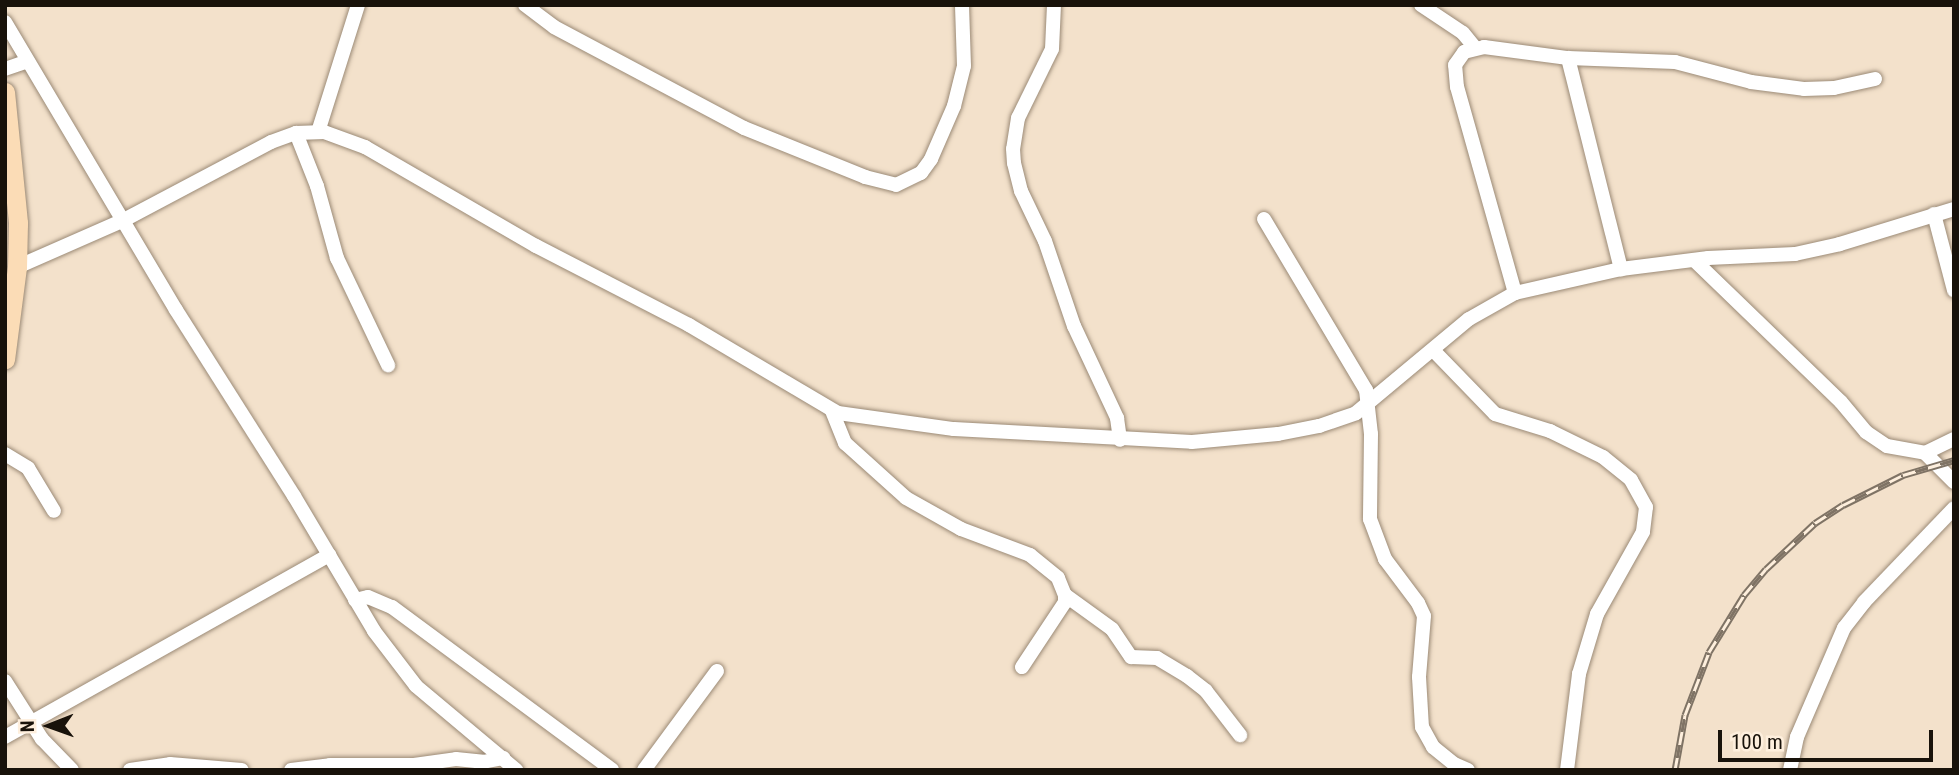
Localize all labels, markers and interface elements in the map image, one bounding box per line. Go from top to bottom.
north arrow [14,691,84,761]
scale bar [1721,716,1936,760]
text: N [16,720,39,732]
text: 100 m [1731,730,1783,754]

